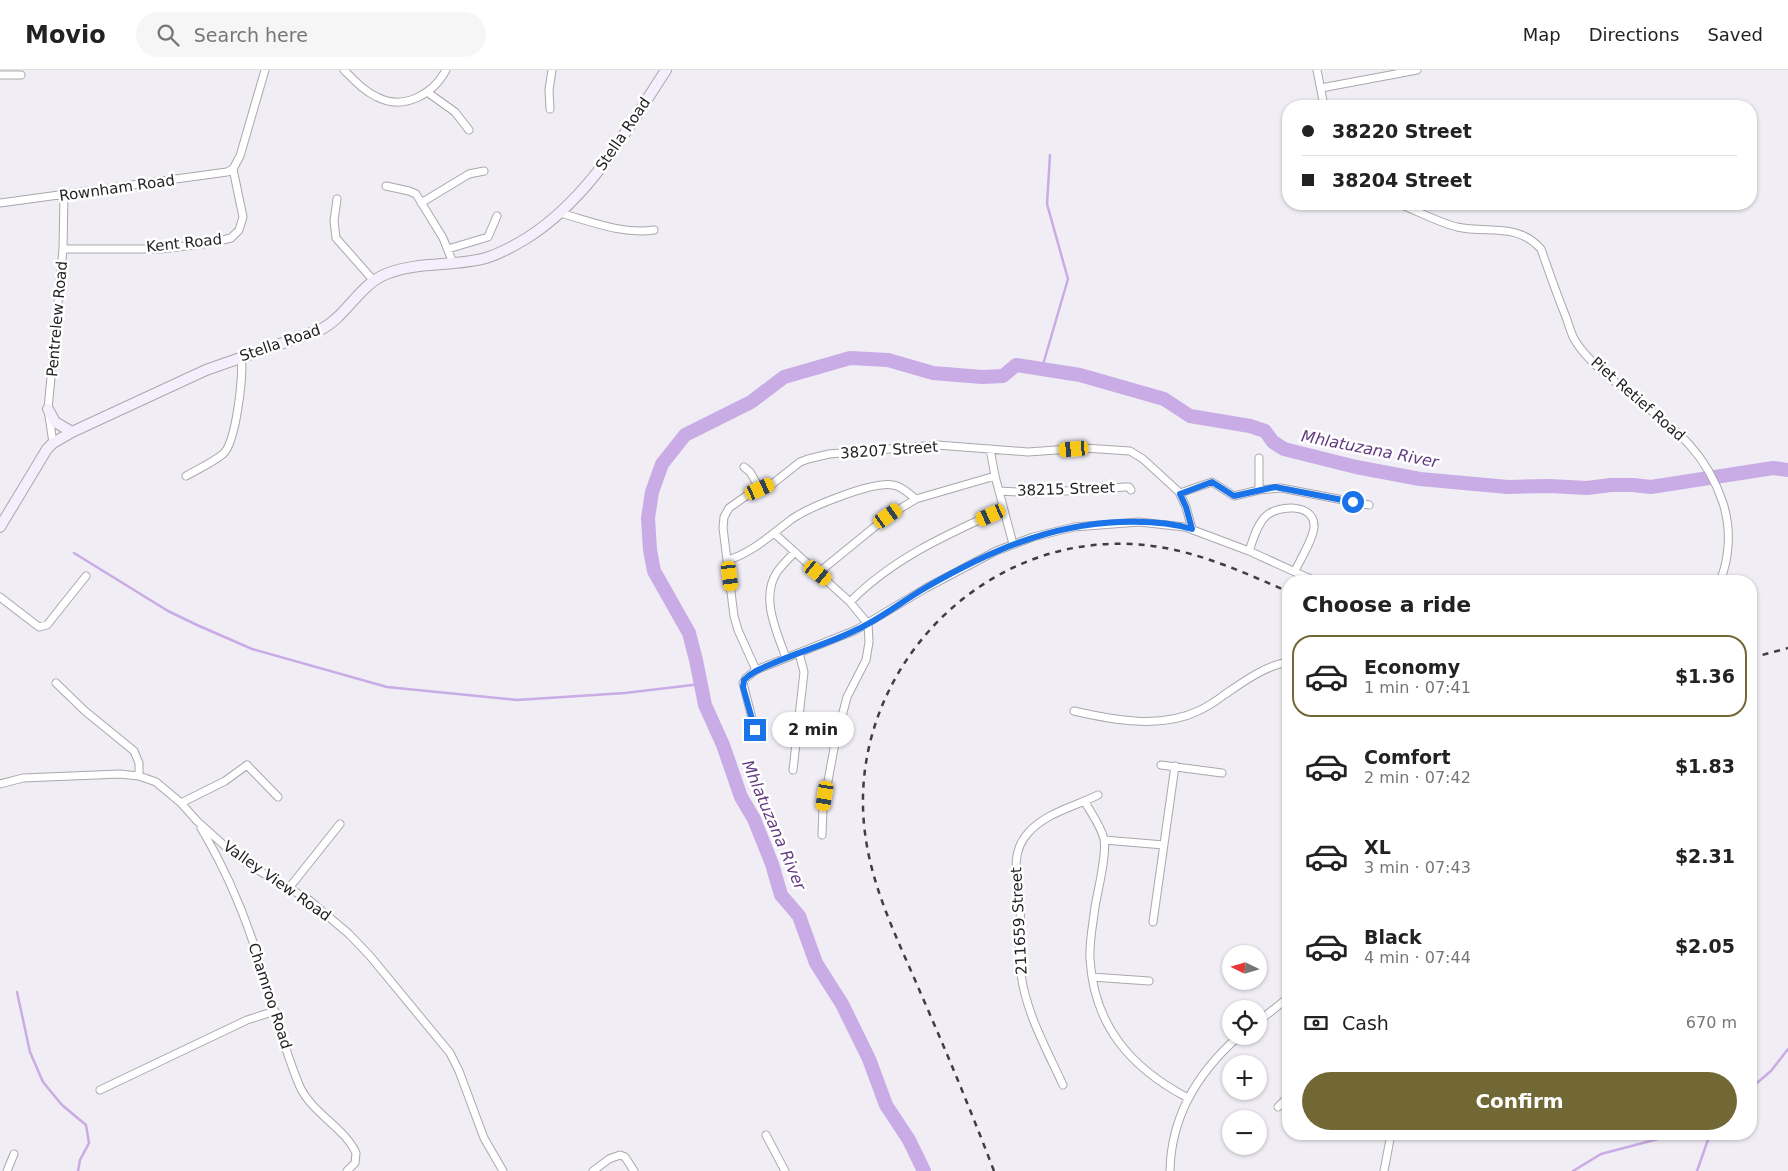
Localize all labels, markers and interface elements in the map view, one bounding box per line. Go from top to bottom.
search box [136,12,486,57]
text: Movio [25,21,106,49]
icon: search [154,21,182,49]
text: Search here [194,24,308,46]
text: Map [1523,24,1561,45]
text: Directions [1589,24,1679,45]
text: Saved [1707,24,1763,45]
street label: Stella Road [592,94,654,174]
text: 38220 Street [1332,120,1472,142]
text: 38204 Street [1332,169,1472,191]
street label: Rownham Road [58,171,176,205]
street label: Kent Road [145,230,223,256]
street label: Pentrelew Road [43,260,71,378]
street label: Stella Road [237,321,323,365]
street label: Piet Retief Road [1587,353,1689,445]
water label: Mhlatuzana River [1300,426,1442,472]
street label: 38207 Street [839,438,939,462]
car [1058,440,1089,458]
car [743,476,776,502]
street label: 38215 Street [1017,478,1115,500]
route start [1342,491,1364,513]
car [871,501,904,531]
car [974,502,1007,528]
car [801,558,834,588]
car [720,560,739,592]
text: Choose a ride [1302,592,1471,617]
icon: car [1304,654,1349,699]
text: Economy [1364,656,1460,678]
text: $1.36 [1675,665,1735,687]
text: 1 min · 07:41 [1364,678,1471,697]
callout: 2 min [772,712,855,748]
route end [744,719,766,741]
text: 2 min [788,720,838,739]
icon: car [1304,744,1349,789]
text: Comfort [1364,746,1451,768]
text: $1.83 [1675,755,1735,777]
water label: Mhlatuzana River [738,757,811,894]
text: 2 min · 07:42 [1364,768,1471,787]
car [815,780,834,812]
icon: car [1304,834,1349,879]
text: XL [1364,836,1391,858]
street label: Valley View Road [220,837,334,925]
text: $2.31 [1675,845,1735,867]
text: 3 min · 07:43 [1364,858,1471,877]
street label: 211659 Street [1007,867,1031,975]
icon: car [1304,924,1349,969]
text: Black [1364,926,1422,948]
text: $2.05 [1675,935,1735,957]
street label: Chamroo Road [244,941,296,1051]
north arrow [1222,945,1268,990]
map controls [1222,945,1267,1155]
text: 4 min · 07:44 [1364,948,1471,967]
button: locate [1222,1000,1267,1045]
icon: cash [1302,1009,1330,1037]
text: Cash [1342,1012,1389,1034]
text: 670 m [1686,1013,1737,1032]
button: + [1222,1055,1267,1100]
button: Confirm [1302,1072,1737,1130]
button: − [1222,1110,1267,1155]

